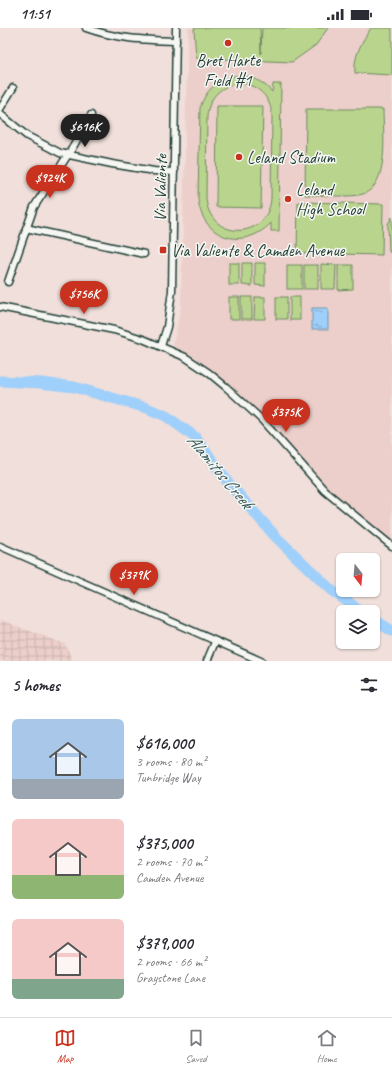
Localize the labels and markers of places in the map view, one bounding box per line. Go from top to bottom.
marker: Bret Harte Field #1 [223,38,233,48]
place label: Bret Harte Field #1 [196,50,261,91]
pin: $616K [57,114,113,148]
place label: Leland Stadium [247,147,335,168]
marker: Leland Stadium [234,152,244,162]
pin: $924K [22,165,78,199]
place label: Leland High School [296,179,367,220]
marker: Leland High School [283,194,293,204]
place label: Via Valiente & Camden Avenue [171,240,346,261]
marker: Via Valiente & Camden Avenue [158,245,168,255]
pin: $756K [56,281,112,315]
pin: $375K [258,399,314,433]
pin: $379K [106,562,162,596]

